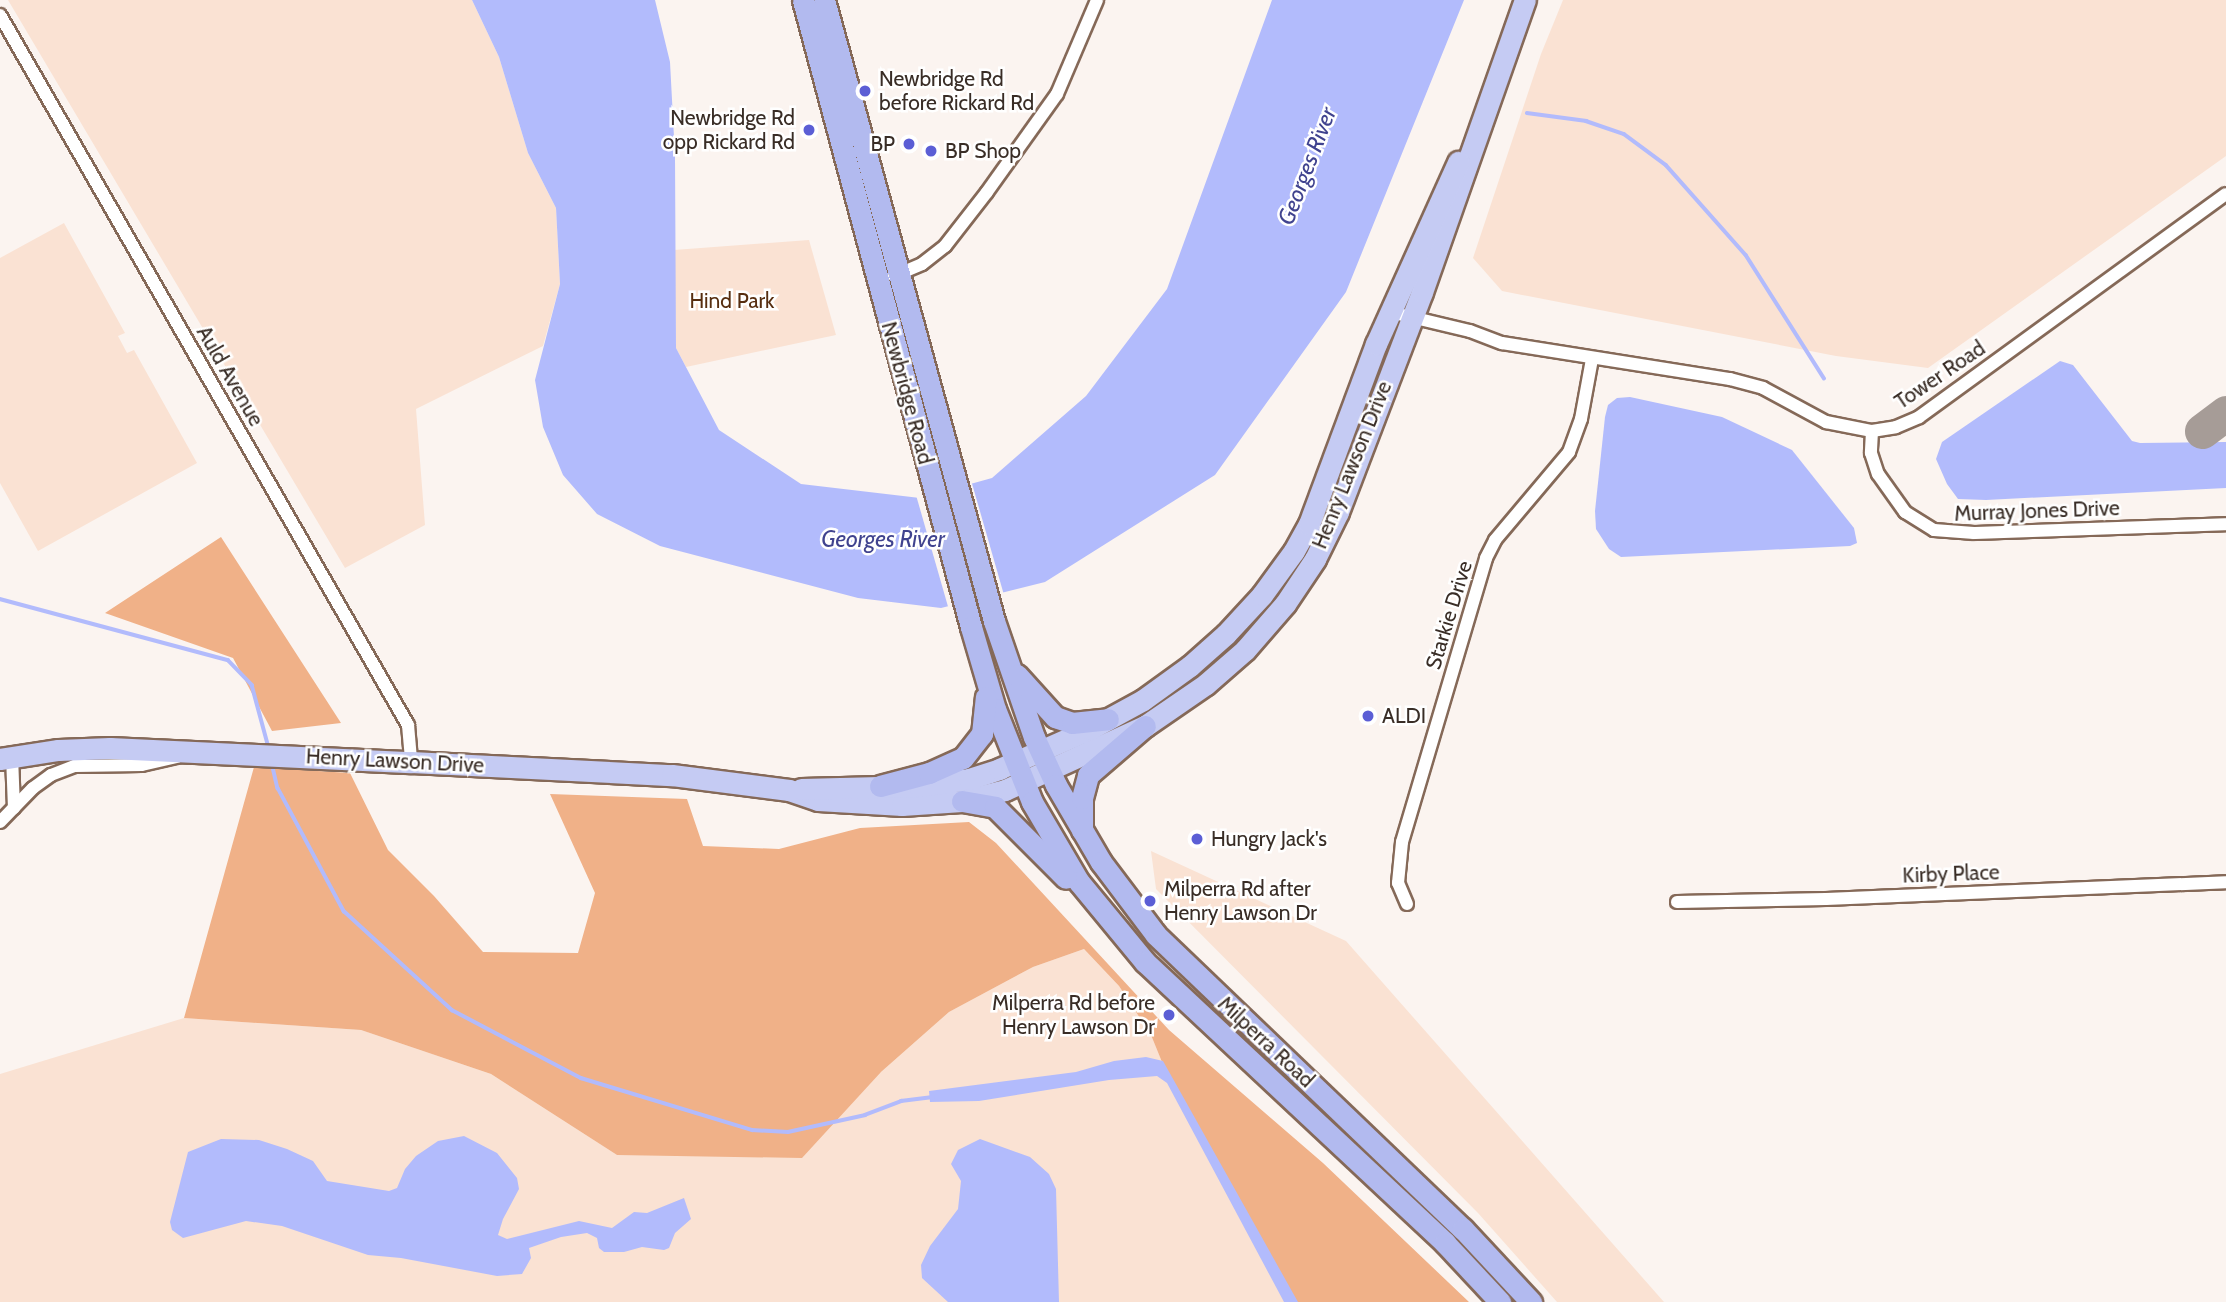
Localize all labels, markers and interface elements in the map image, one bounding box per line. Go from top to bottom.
place label: Newbridge Rd before Rickard Rd [879,66,1034,116]
marker: Newbridge Rd before Rickard Rd [857,83,873,99]
water label: Georges River [1272,103,1342,229]
place label: Newbridge Rd opp Rickard Rd [663,105,795,155]
marker: Newbridge Rd opp Rickard Rd [801,122,817,138]
place label: BP [870,131,895,157]
marker: BP [901,136,917,152]
place label: BP Shop [945,138,1021,164]
marker: BP Shop [923,143,939,159]
park label: Hind Park [689,288,775,314]
street label: Newbridge Road [876,319,938,467]
street label: Auld Avenue [191,321,269,431]
street label: Tower Road [1890,336,1990,414]
street label: Henry Lawson Drive [1307,378,1397,552]
street label: Murray Jones Drive [1954,496,2120,526]
water label: Georges River [821,525,945,553]
street label: Starkie Drive [1421,558,1477,672]
place label: ALDI [1382,703,1426,729]
marker: ALDI [1360,708,1376,724]
street label: Henry Lawson Drive [305,744,485,778]
place label: Hungry Jack's [1211,826,1327,852]
marker: Hungry Jack's [1189,831,1205,847]
street label: Kirby Place [1902,860,2000,888]
place label: Milperra Rd after Henry Lawson Dr [1164,876,1317,926]
marker: Milperra Rd after Henry Lawson Dr [1142,893,1158,909]
place label: Milperra Rd before Henry Lawson Dr [992,990,1155,1040]
street label: Milperra Road [1213,991,1319,1093]
marker: Milperra Rd before Henry Lawson Dr [1161,1007,1177,1023]

